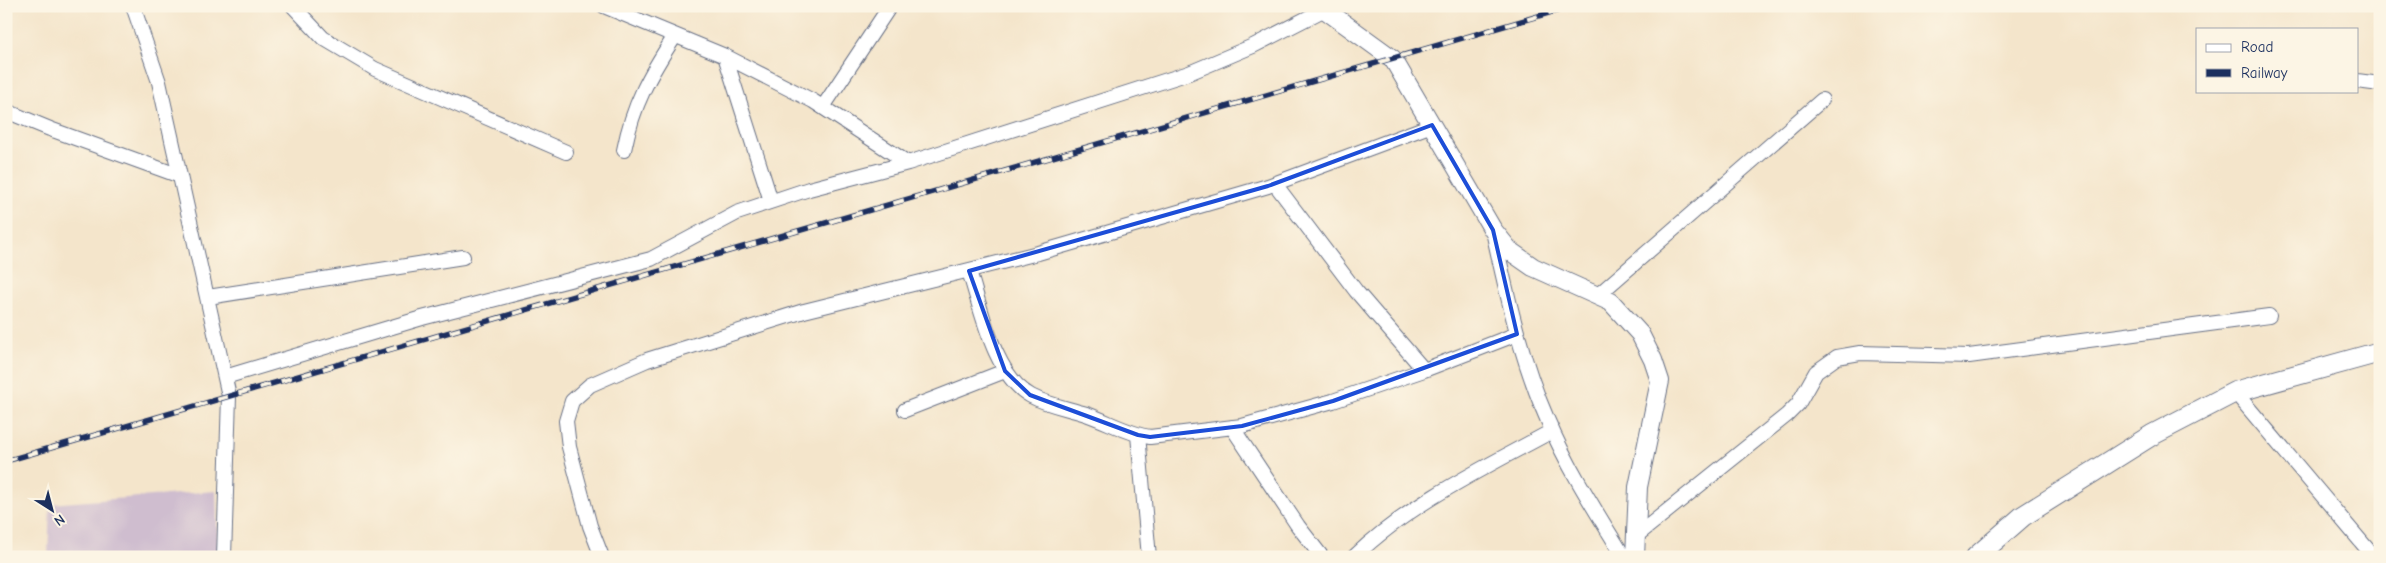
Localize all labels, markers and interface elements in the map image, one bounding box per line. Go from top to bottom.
legend [2196,28,2358,92]
text: Road [2241,38,2273,56]
text: Railway [2241,64,2288,82]
north arrow [28,486,78,536]
text: N [51,511,68,530]

